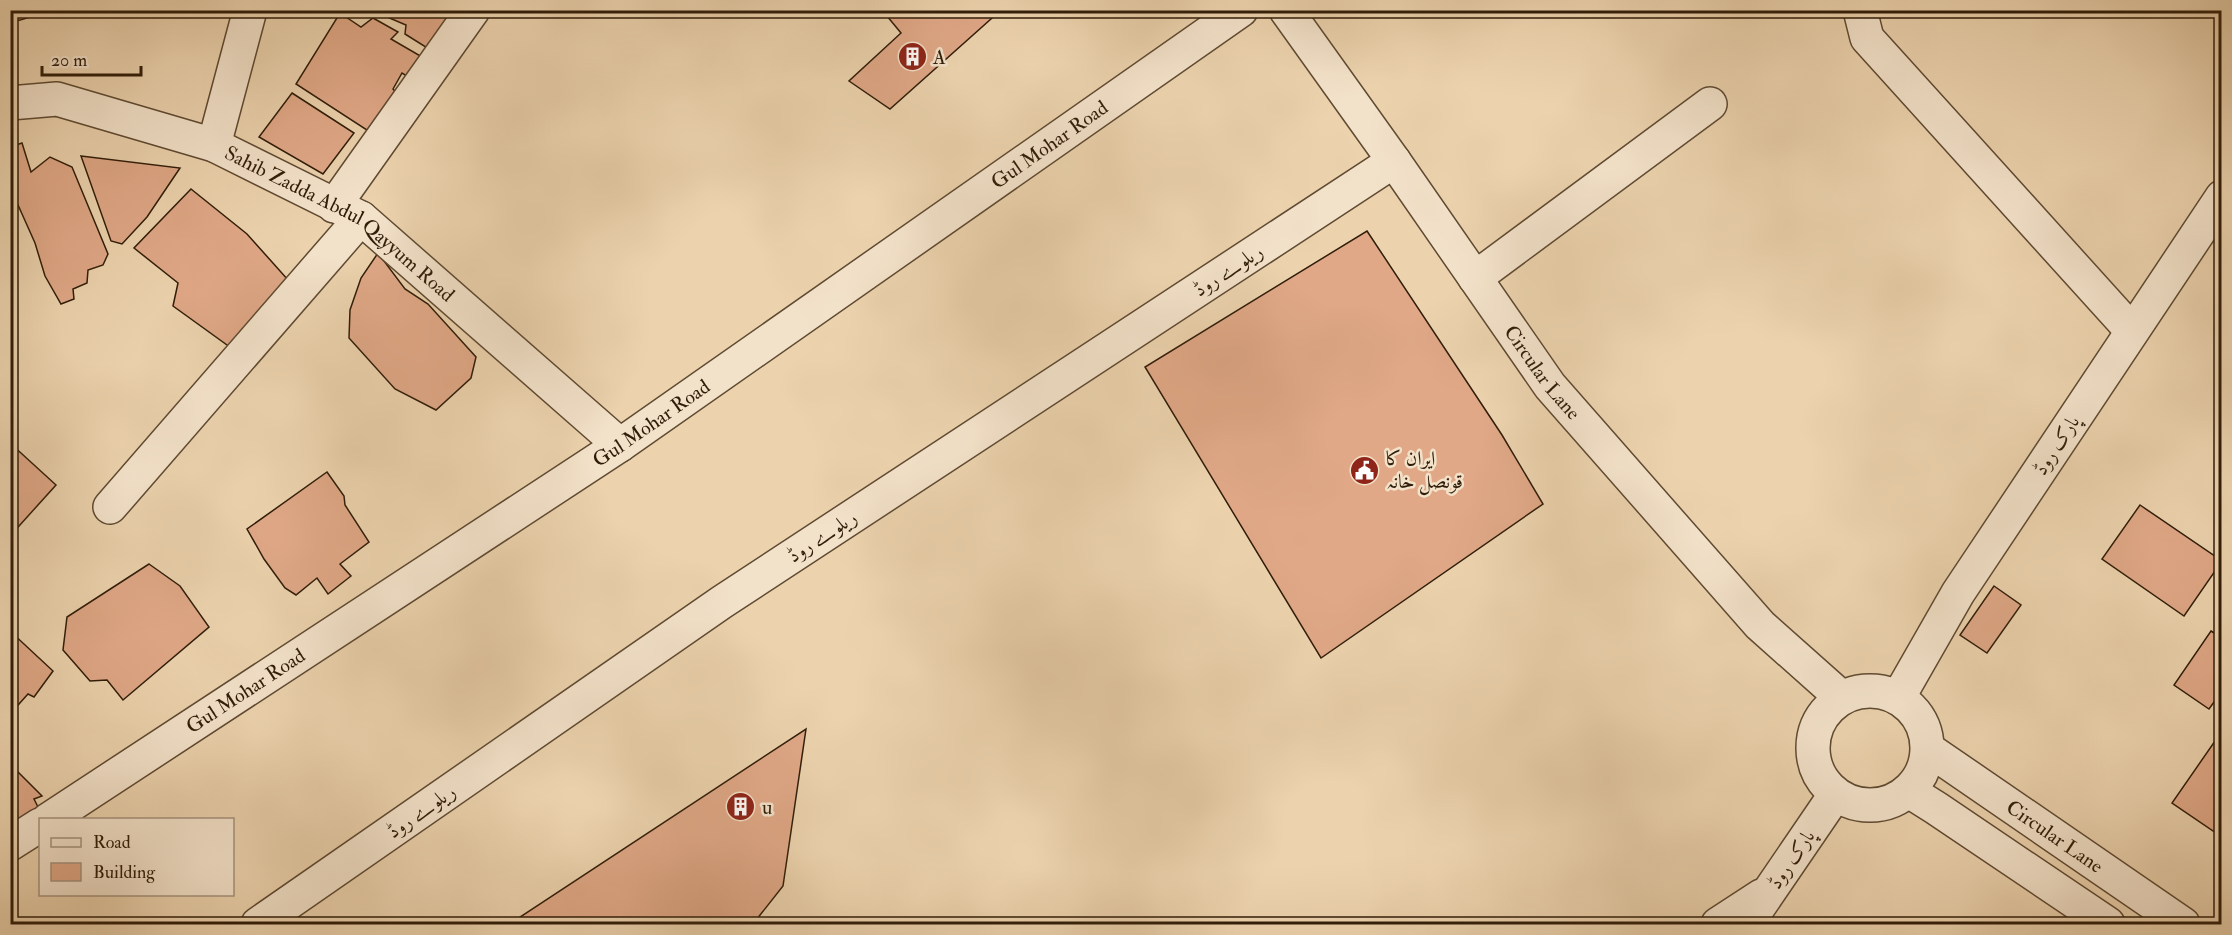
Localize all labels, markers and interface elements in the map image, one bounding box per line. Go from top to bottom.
scale bar [42,39,141,77]
building icon: A [896,41,928,73]
place label: A [932,45,946,70]
text: 20 m [51,49,87,72]
street label: Gul Mohar Road [986,95,1113,194]
street label: Sahib Zadda Abdul Qayyum Road [220,140,460,307]
street label: ریلوے روڈ [1189,239,1268,302]
street label: Circular Lane [1499,320,1586,425]
street label: Gul Mohar Road [588,374,715,473]
street label: پارک روڈ [2028,410,2087,481]
place label: ایران کا قونصل خانہ [1386,446,1463,496]
public building icon: ایران کا قونصل خانہ [1349,454,1381,486]
street label: ریلوے روڈ [783,505,862,568]
street label: Gul Mohar Road [181,643,310,739]
street label: ریلوے روڈ [382,779,460,844]
building icon: u [725,791,757,823]
place label: u [762,795,772,820]
street label: Circular Lane [2001,795,2108,879]
legend [39,818,234,896]
street label: پارک روڈ [1762,824,1823,895]
text: Road [93,831,131,854]
text: Building [93,861,156,884]

